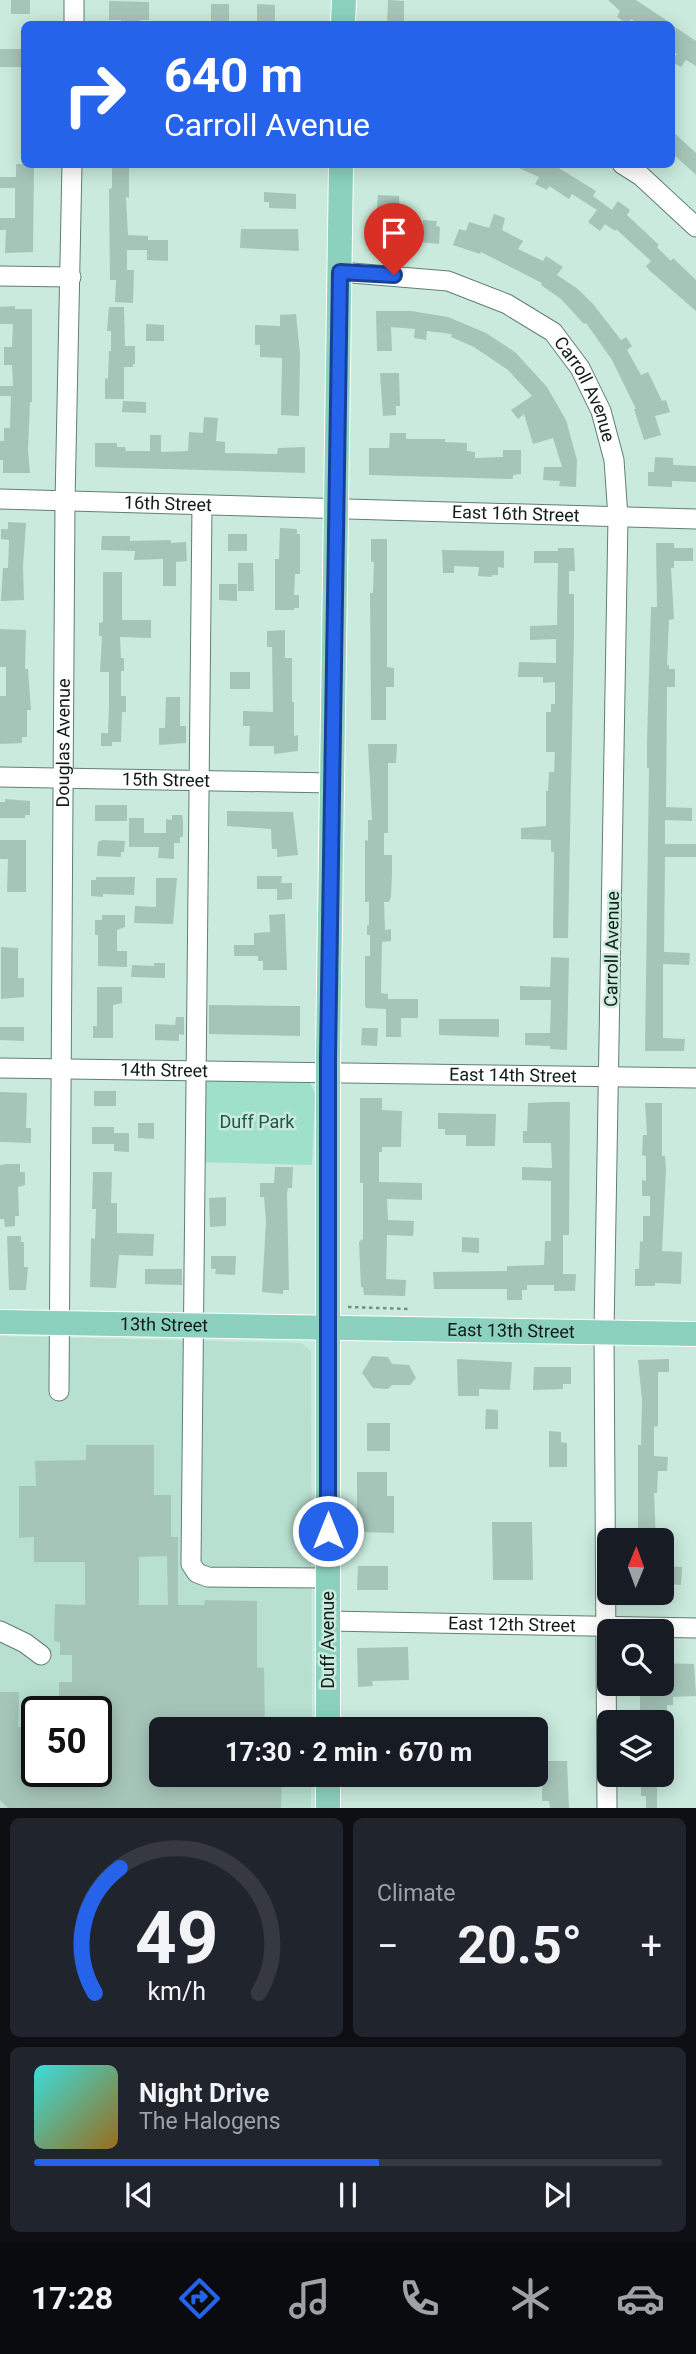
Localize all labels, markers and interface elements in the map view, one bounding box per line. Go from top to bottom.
text: 640 m [164,47,303,104]
icon: right [49,49,140,140]
text: Carroll Avenue [164,106,370,144]
pin [364,203,424,275]
icon: arrive [375,214,413,252]
street label: Carroll Avenue [550,332,620,444]
street label: 16th Street [124,492,212,515]
street label: East 16th Street [452,501,580,526]
street label: Douglas Avenue [52,678,74,808]
street label: 15th Street [122,768,210,791]
street label: Carroll Avenue [600,891,623,1007]
street label: 14th Street [120,1059,208,1081]
street label: East 14th Street [449,1063,577,1086]
park label: Duff Park [220,1111,295,1132]
street label: 13th Street [120,1313,208,1336]
street label: East 13th Street [447,1319,575,1342]
position arrow [291,1494,365,1568]
north arrow [597,1528,674,1605]
map controls [597,1528,674,1787]
street label: Duff Avenue [317,1591,338,1689]
street label: East 12th Street [448,1612,576,1636]
button: search [597,1619,674,1696]
speed limit sign: 50 [21,1696,112,1787]
button: layers [597,1710,674,1787]
text: 17:30 · 2 min · 670 m [225,1737,472,1767]
text: Climate [377,1880,456,1907]
text: 49 [135,1896,218,1982]
text: 20.5° [457,1915,582,1976]
text: − [377,1924,399,1968]
text: + [640,1924,662,1968]
text: km/h [147,1977,206,2006]
text: Night Drive [139,2078,269,2108]
text: The Halogens [139,2108,281,2135]
icon: previous [120,2176,158,2214]
icon: pause [329,2176,367,2214]
icon: next [538,2176,576,2214]
icon: directions [175,2274,224,2323]
icon: music [285,2274,334,2323]
icon: phone [395,2274,444,2323]
icon: climate [506,2274,555,2323]
icon: car [616,2274,665,2323]
text: 17:28 [31,2279,113,2317]

